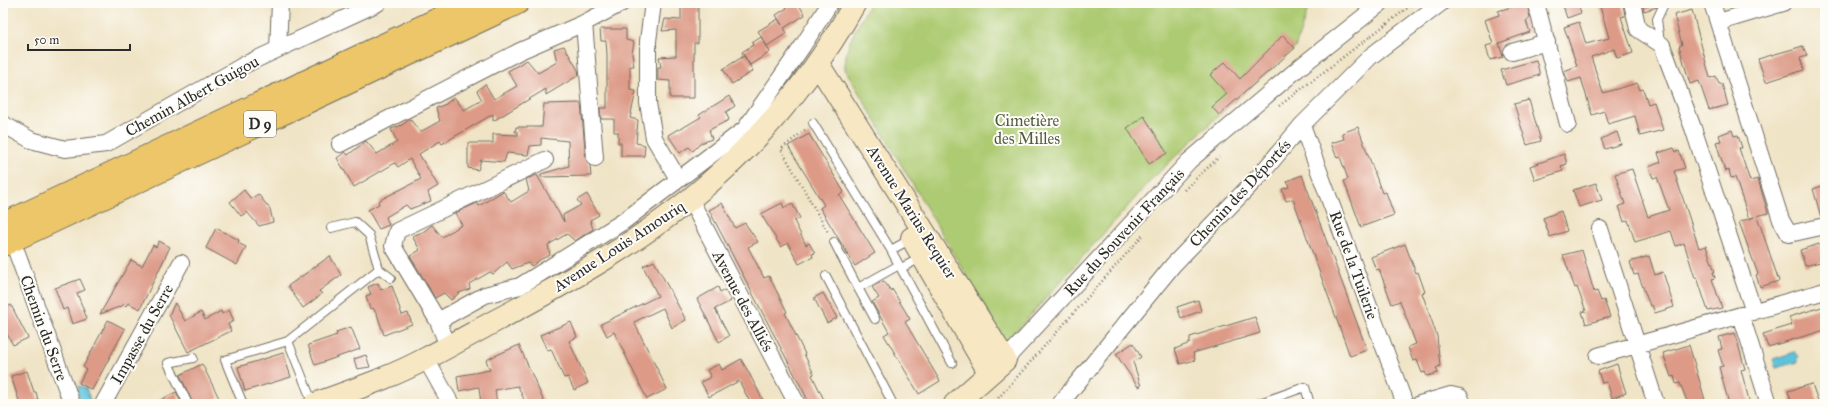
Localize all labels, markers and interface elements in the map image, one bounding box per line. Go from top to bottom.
scale bar [28,26,130,52]
text: 50 m [34,33,59,47]
street label: Chemin Albert Guigou [122,51,263,141]
road number: D 9 [244,111,276,137]
park label: Cimetière des Milles [994,111,1060,148]
street label: Chemin des Déportés [1185,135,1295,251]
street label: Avenue Marius Requier [862,141,961,283]
street label: Rue du Souvenir Français [1060,164,1188,300]
street label: Avenue Louis Amouriq [549,196,689,297]
street label: Rue de la Tuilerie [1326,208,1383,322]
street label: Avenue des Alliés [708,246,778,355]
street label: Chemin du Serre [16,273,72,384]
street label: Impasse du Serre [107,280,177,387]

